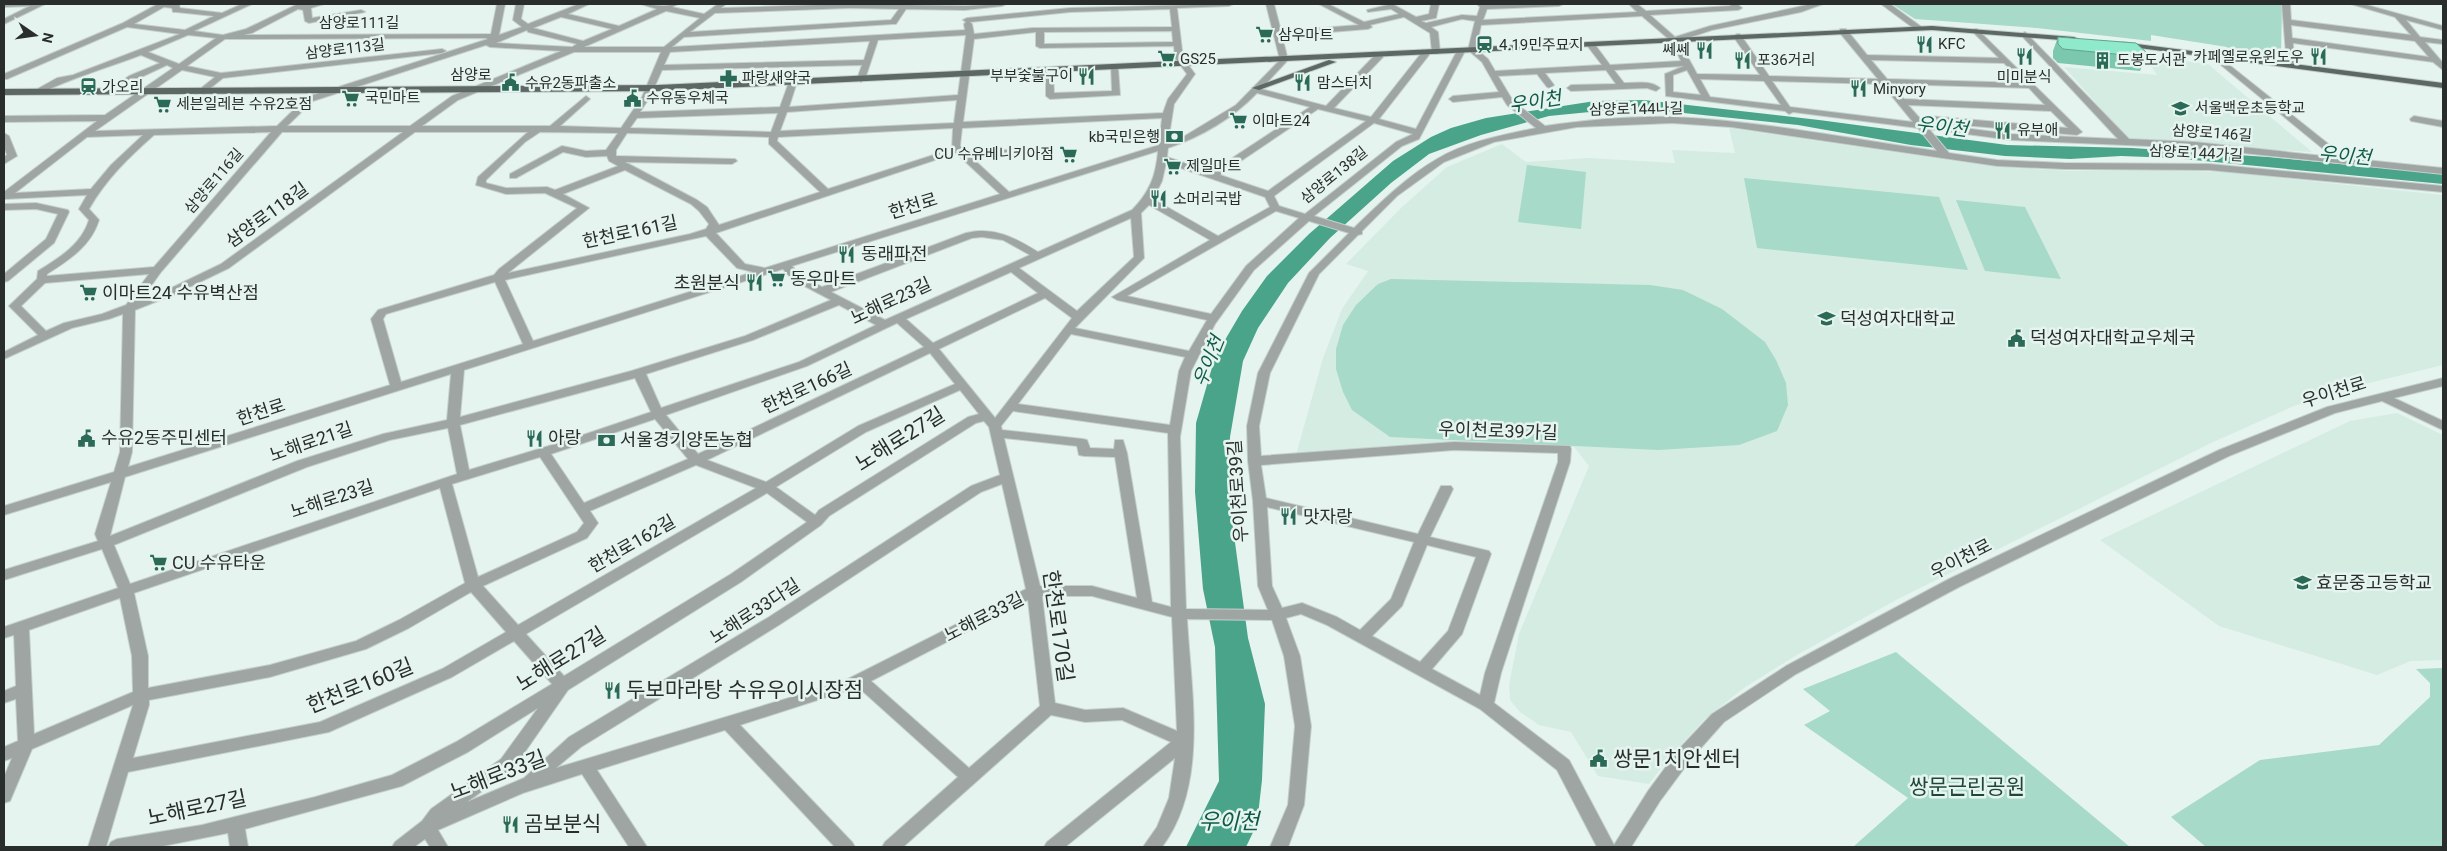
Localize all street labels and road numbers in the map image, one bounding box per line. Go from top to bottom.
street label: 삼양로111길 [319,14,399,32]
street label: 삼양로113길 [304,35,386,63]
street label: 삼양로 [450,66,492,84]
street label: 삼양로144나길 [1589,99,1683,119]
street label: 삼양로146길 [2171,121,2253,145]
street label: 삼양로144가길 [2148,142,2244,164]
street label: 삼양로138길 [1297,143,1371,207]
street label: 삼양로116길 [181,145,247,217]
street label: 삼양로118길 [221,178,312,251]
street label: 한천로 [886,188,940,223]
street label: 한천로161길 [580,211,679,252]
street label: 노해로23길 [847,273,934,328]
street label: 한천로166길 [759,358,855,417]
street label: 우이천로 [2299,372,2369,411]
street label: 한천로 [234,394,288,429]
street label: 노해로27길 [851,402,949,476]
street label: 노해로21길 [267,418,355,466]
street label: 우이천로39가길 [1438,418,1558,443]
street label: 우이천로39길 [1223,439,1252,543]
street label: 노해로23길 [287,475,376,522]
street label: 한천로162길 [585,510,679,577]
street label: 우이천로 [1926,534,1995,583]
street label: 한천로170길 [1038,569,1078,683]
street label: 노해로33다길 [706,574,804,647]
street label: 노해로33길 [940,588,1027,646]
street label: 노해로27길 [512,622,610,696]
street label: 한천로160길 [303,654,417,718]
street label: 노해로33길 [447,746,549,804]
street label: 노해로27길 [145,786,249,830]

